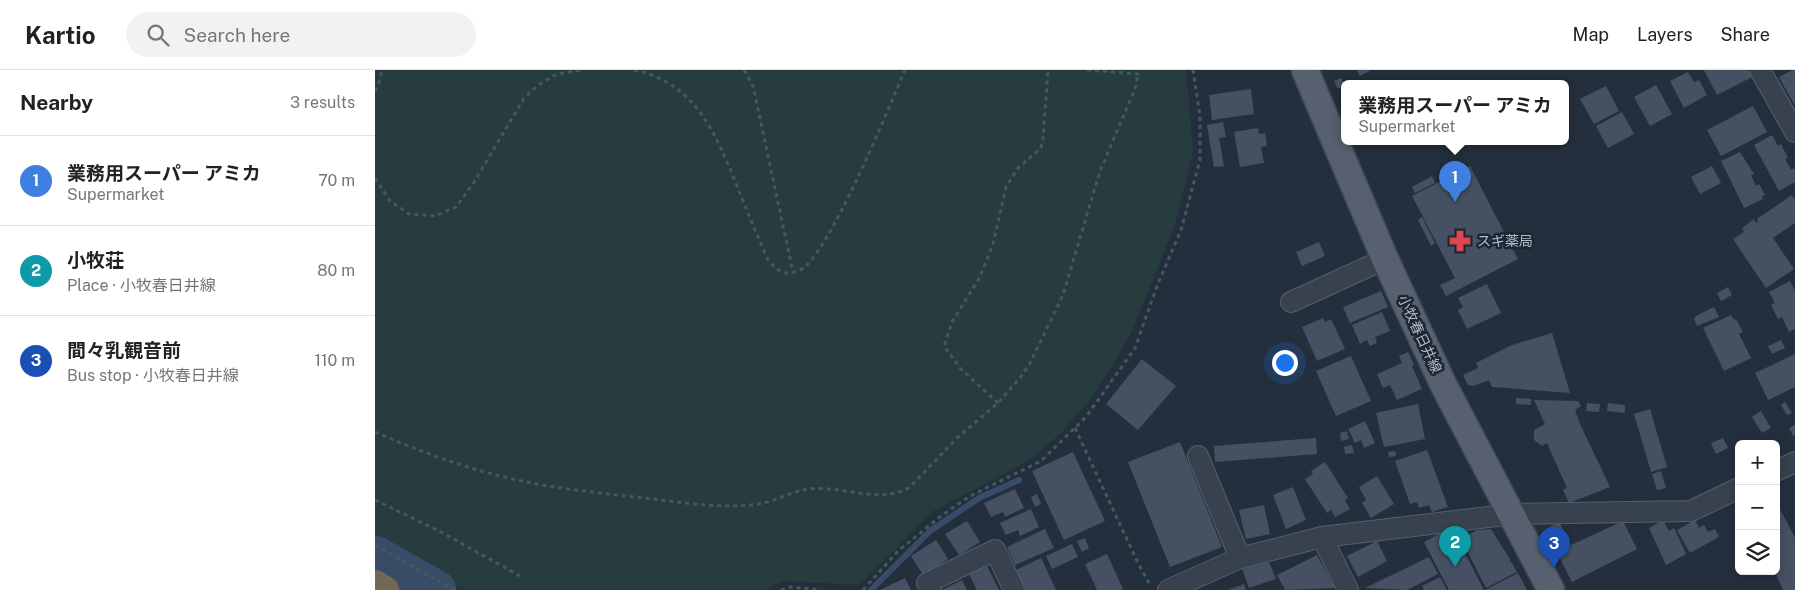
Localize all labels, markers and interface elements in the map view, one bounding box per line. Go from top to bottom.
search box [126,12,476,57]
text: Kartio [25,21,96,49]
icon: search [144,21,172,49]
text: Search here [184,24,290,46]
text: Map [1573,24,1609,45]
text: Layers [1637,24,1693,45]
text: Share [1721,24,1770,45]
popup [1341,80,1569,145]
text: Nearby [20,90,93,115]
text: 3 results [290,93,355,112]
text: 業務用スーパー アミカ [1358,94,1552,116]
text: Supermarket [1358,117,1456,136]
pin: 1 [1439,161,1471,202]
text: 業務用スーパー アミカ [67,162,261,184]
text: 1 [33,171,39,190]
text: 70 m [318,171,355,190]
text: Supermarket [67,185,164,204]
pharmacy icon: スギ薬局 [1447,228,1473,254]
place label: スギ薬局 [1477,233,1533,249]
text: 小牧荘 [67,249,124,271]
text: 2 [31,261,41,280]
text: 80 m [317,261,355,280]
text: Place · 小牧春日井線 [67,276,216,295]
street label: 小牧春日井線 [1395,293,1445,375]
text: 間々乳観音前 [67,339,181,361]
your location [1272,350,1298,376]
text: 3 [31,351,41,370]
text: 110 m [314,351,355,370]
text: Bus stop · 小牧春日井線 [67,366,239,385]
map controls [1735,440,1780,575]
button: + [1735,440,1780,485]
button: − [1735,485,1780,530]
pin: 2 [1439,526,1471,567]
pin: 3 [1538,527,1570,568]
button: layers [1735,530,1780,575]

